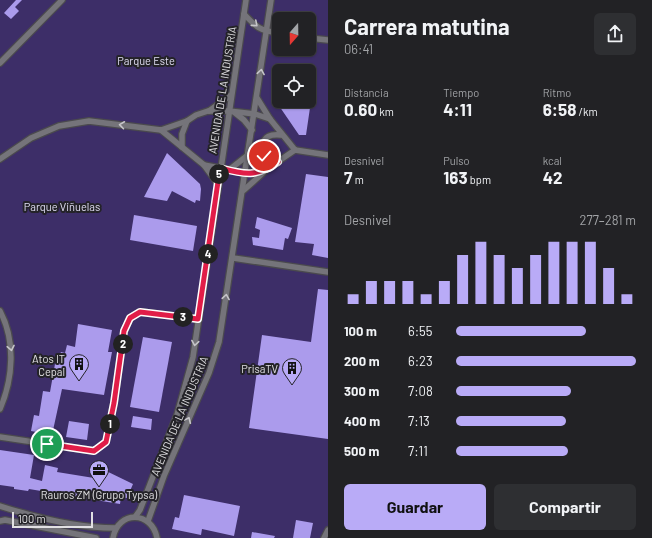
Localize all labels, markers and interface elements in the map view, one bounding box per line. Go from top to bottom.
north arrow [272,12,316,56]
map controls [272,12,316,108]
text: Carrera matutina [344,13,510,39]
button: share [594,13,636,55]
one-way arrow [250,20,257,27]
street label: AVENIDA DE LA INDUSTRIA [206,25,239,155]
text: 06:41 [344,41,373,57]
park label: Parque Este [117,54,175,67]
button: locate [272,64,316,108]
one-way arrow [257,68,265,75]
text: Distancia [344,86,389,99]
text: Tiempo [443,86,479,99]
text: Ritmo [543,86,571,99]
text: 0.60 [344,99,377,119]
text: 4:11 [443,99,472,119]
text: 6:58 [543,99,576,119]
text: km [377,105,394,118]
text: /km [576,105,598,118]
one-way arrow [119,121,125,130]
pin [247,139,281,173]
icon: check [253,145,275,167]
text: Desnivel [344,154,384,167]
text: Pulso [443,154,470,167]
text: kcal [543,154,562,167]
pin: 5 [209,164,229,184]
text: 5 [216,167,222,180]
text: 7 [344,167,352,187]
text: 163 [443,167,468,187]
text: 42 [543,167,562,187]
text: m [352,173,364,186]
text: bpm [468,173,491,186]
park label: Parque Viñuelas [24,200,100,213]
text: Desnivel [344,212,391,228]
text: 277–281 m [580,212,636,228]
pin: 4 [198,244,218,264]
text: 4 [205,247,211,260]
one-way arrow [221,294,230,300]
pin: 3 [173,307,193,327]
text: 3 [180,310,186,323]
text: 100 m [344,323,377,339]
text: 6:55 [408,323,432,339]
pin: 2 [113,334,133,354]
text: 2 [120,337,126,350]
one-way arrow [191,340,200,346]
one-way arrow [6,345,15,351]
place label: Atos IT Cepal [32,352,65,378]
building icon: Atos IT Cepal [68,353,90,381]
text: 200 m [344,353,380,369]
text: 6:23 [408,353,433,369]
street label: AVENIDA DE LA INDUSTRIA [148,354,210,478]
building icon: PrisaTV [281,357,303,385]
place label: PrisaTV [241,362,279,375]
text: 300 m [344,383,379,399]
text: 7:08 [408,383,433,399]
text: 400 m [344,413,380,429]
text: 7:13 [408,413,430,429]
pin: 1 [100,414,120,434]
text: 1 [108,417,112,430]
one-way arrow [184,417,192,424]
pin [30,427,64,461]
icon: arrive [36,433,58,455]
text: 500 m [344,443,379,459]
text: 7:11 [408,443,428,459]
office icon: Rauros ZM (Grupo Typsa) [88,459,110,487]
button: Guardar [344,484,486,530]
button: Compartir [494,484,636,530]
place label: Rauros ZM (Grupo Typsa) [41,488,157,501]
scale bar [12,510,93,529]
text: 100 m [18,512,46,525]

